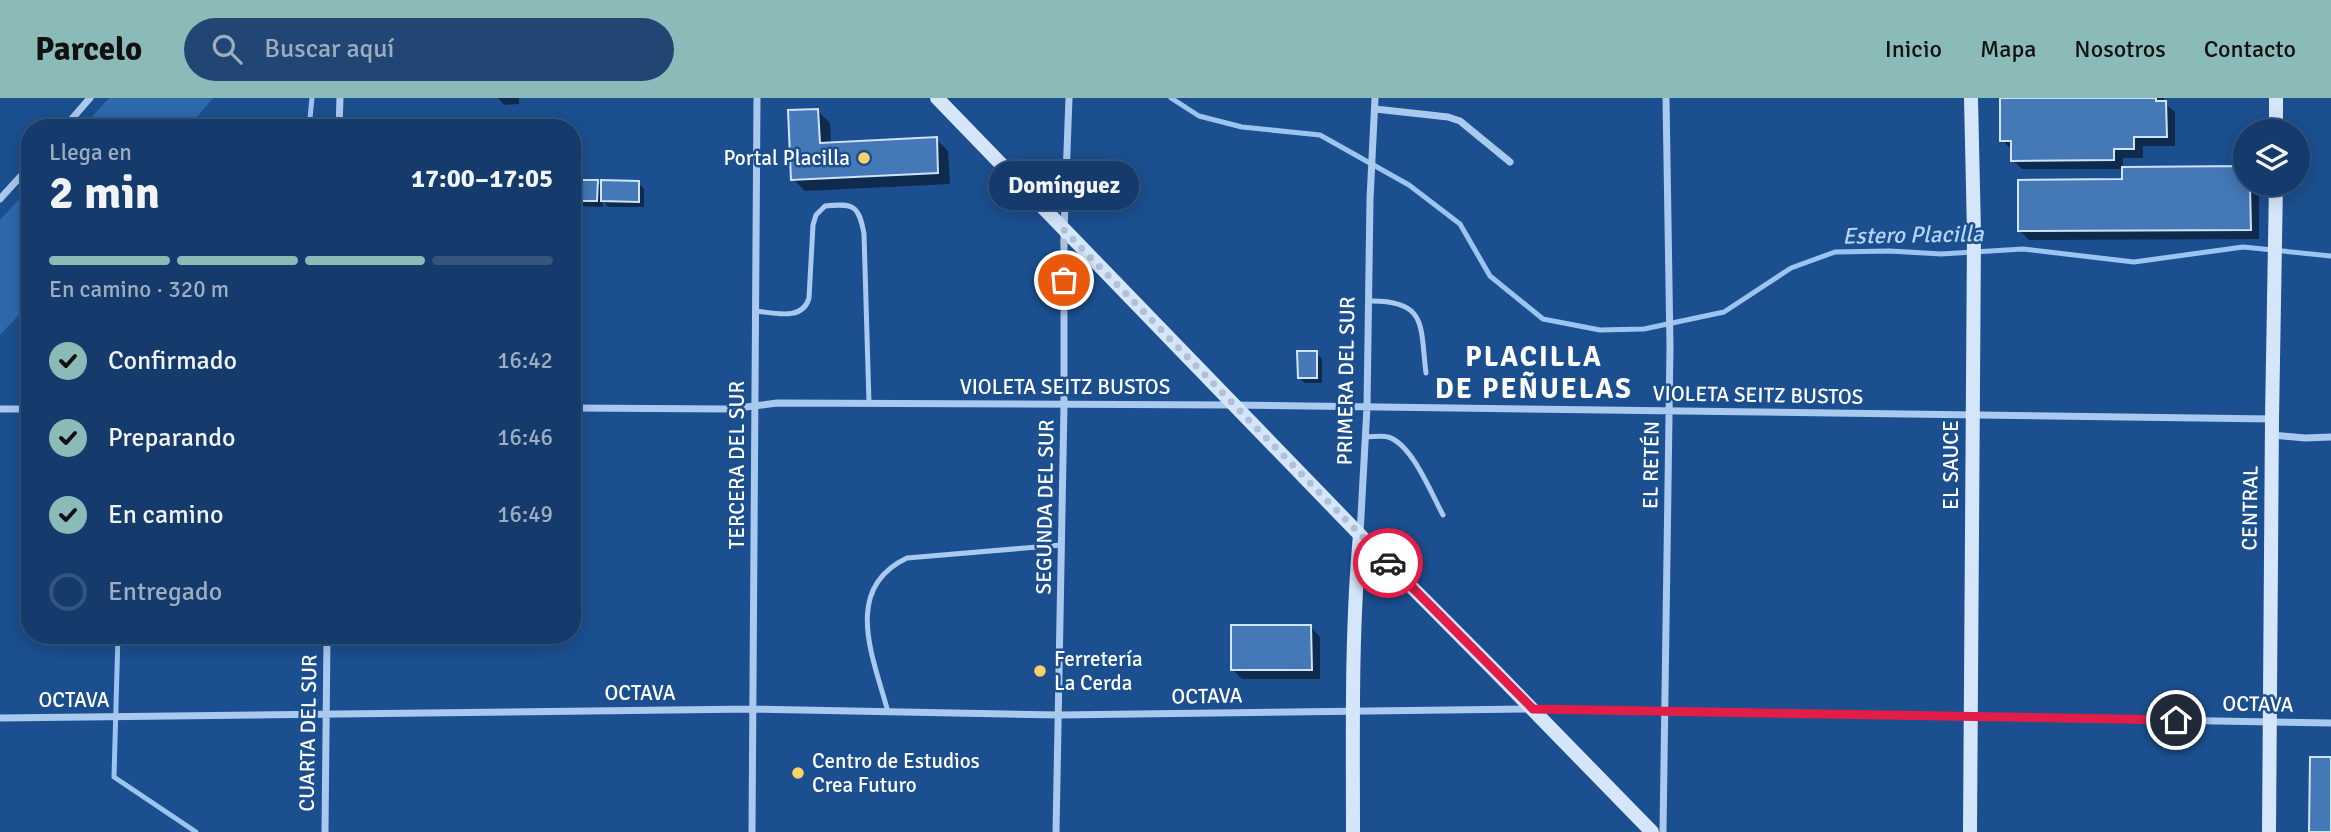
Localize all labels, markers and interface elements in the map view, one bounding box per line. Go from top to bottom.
search box [184,18,674,81]
text: Parcelo [35,29,142,70]
icon: search [208,30,246,68]
text: Buscar aquí [264,33,394,65]
text: Inicio [1885,34,1942,64]
text: Mapa [1980,34,2036,64]
text: Nosotros [2074,34,2166,64]
text: Contacto [2204,34,2296,64]
map controls [2233,119,2310,196]
button: layers [2233,119,2310,196]
text: Llega en [49,138,132,167]
place label: Portal Placilla [724,145,850,171]
marker: Portal Placilla [856,150,872,166]
callout: Domínguez [989,161,1139,210]
text: 17:00–17:05 [411,163,553,195]
text: 2 min [49,165,160,221]
text: Domínguez [1008,171,1120,200]
water label: Estero Placilla [1842,219,1985,251]
pin [1034,250,1094,310]
icon: bag [1045,261,1083,299]
text: En camino · 320 m [49,275,229,304]
street label: PRIMERA DEL SUR [1332,296,1360,466]
district label: PLACILLA DE PEÑUELAS [1435,340,1633,406]
icon: check [49,342,87,380]
text: Confirmado [108,345,237,377]
text: 16:42 [497,346,553,375]
street label: VIOLETA SEITZ BUSTOS [960,374,1170,400]
street label: VIOLETA SEITZ BUSTOS [1652,380,1864,410]
street label: TERCERA DEL SUR [724,381,750,549]
icon: check [49,419,87,457]
street label: SEGUNDA DEL SUR [1030,419,1060,595]
street label: EL SAUCE [1938,420,1964,510]
street label: EL RETÉN [1637,421,1665,509]
text: Preparando [108,422,235,454]
text: 16:46 [497,423,553,452]
street label: CENTRAL [2236,465,2264,551]
icon: check [49,496,87,534]
text: En camino [108,499,224,531]
text: 16:49 [497,500,553,529]
courier [1353,528,1423,598]
icon: car [1369,544,1407,582]
text: Entregado [108,576,222,608]
place label: Ferretería La Cerda [1054,646,1143,696]
street label: CUARTA DEL SUR [294,654,322,812]
marker: Ferretería La Cerda [1032,663,1048,679]
street label: OCTAVA [604,680,676,706]
street label: OCTAVA [1171,682,1243,710]
street label: OCTAVA [38,687,110,713]
pin [2146,690,2206,750]
street label: OCTAVA [2222,690,2294,718]
icon: home [2157,701,2195,739]
place label: Centro de Estudios Crea Futuro [812,748,980,798]
marker: Centro de Estudios Crea Futuro [790,765,806,781]

